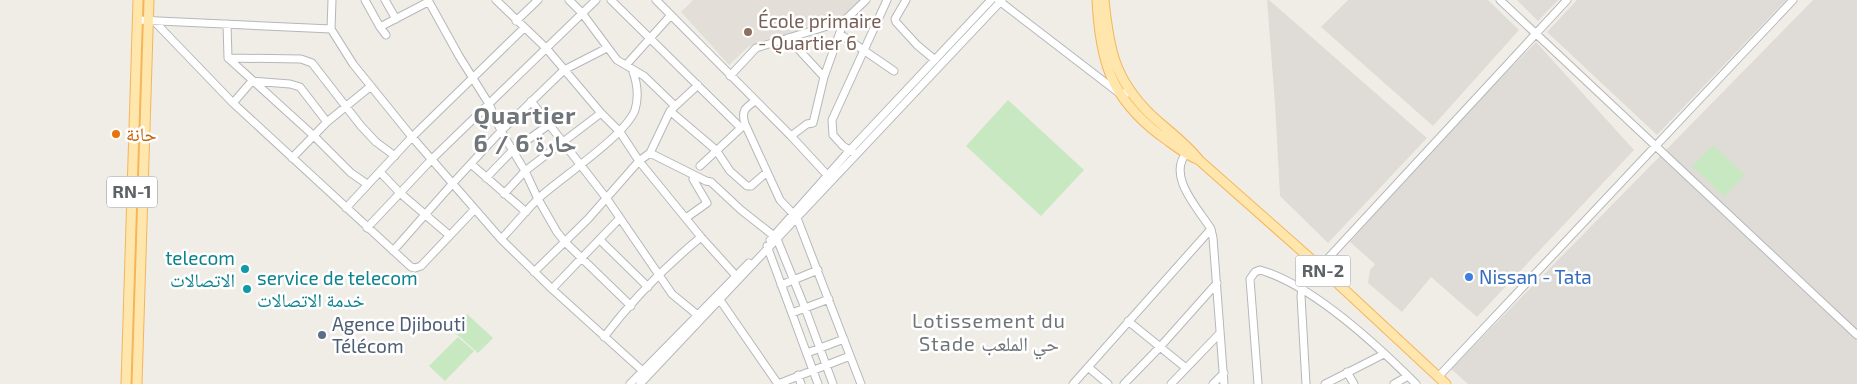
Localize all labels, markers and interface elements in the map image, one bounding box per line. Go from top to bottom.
place label: École primaire - Quartier 6 [758,9,881,54]
marker: École primaire - Quartier 6 [742,26,754,38]
district label: Quartier 6 / حارة 6 [474,100,576,157]
place label: حانة [126,122,157,145]
marker: حانة [110,128,122,140]
road number: RN-1 [107,176,157,208]
place label: telecom الاتصالات [165,246,235,291]
road number: RN-2 [1296,256,1350,286]
marker: telecom الاتصالات [239,263,251,275]
place label: Nissan - Tata [1479,265,1592,288]
place label: service de telecom خدمة الاتصالات [257,266,418,311]
marker: Nissan - Tata [1463,271,1475,283]
marker: service de telecom خدمة الاتصالات [241,283,253,295]
district label: Lotissement du Stade حي الملعب [912,308,1066,360]
place label: Agence Djibouti Télécom [332,312,466,357]
marker: Agence Djibouti Télécom [316,329,328,341]

